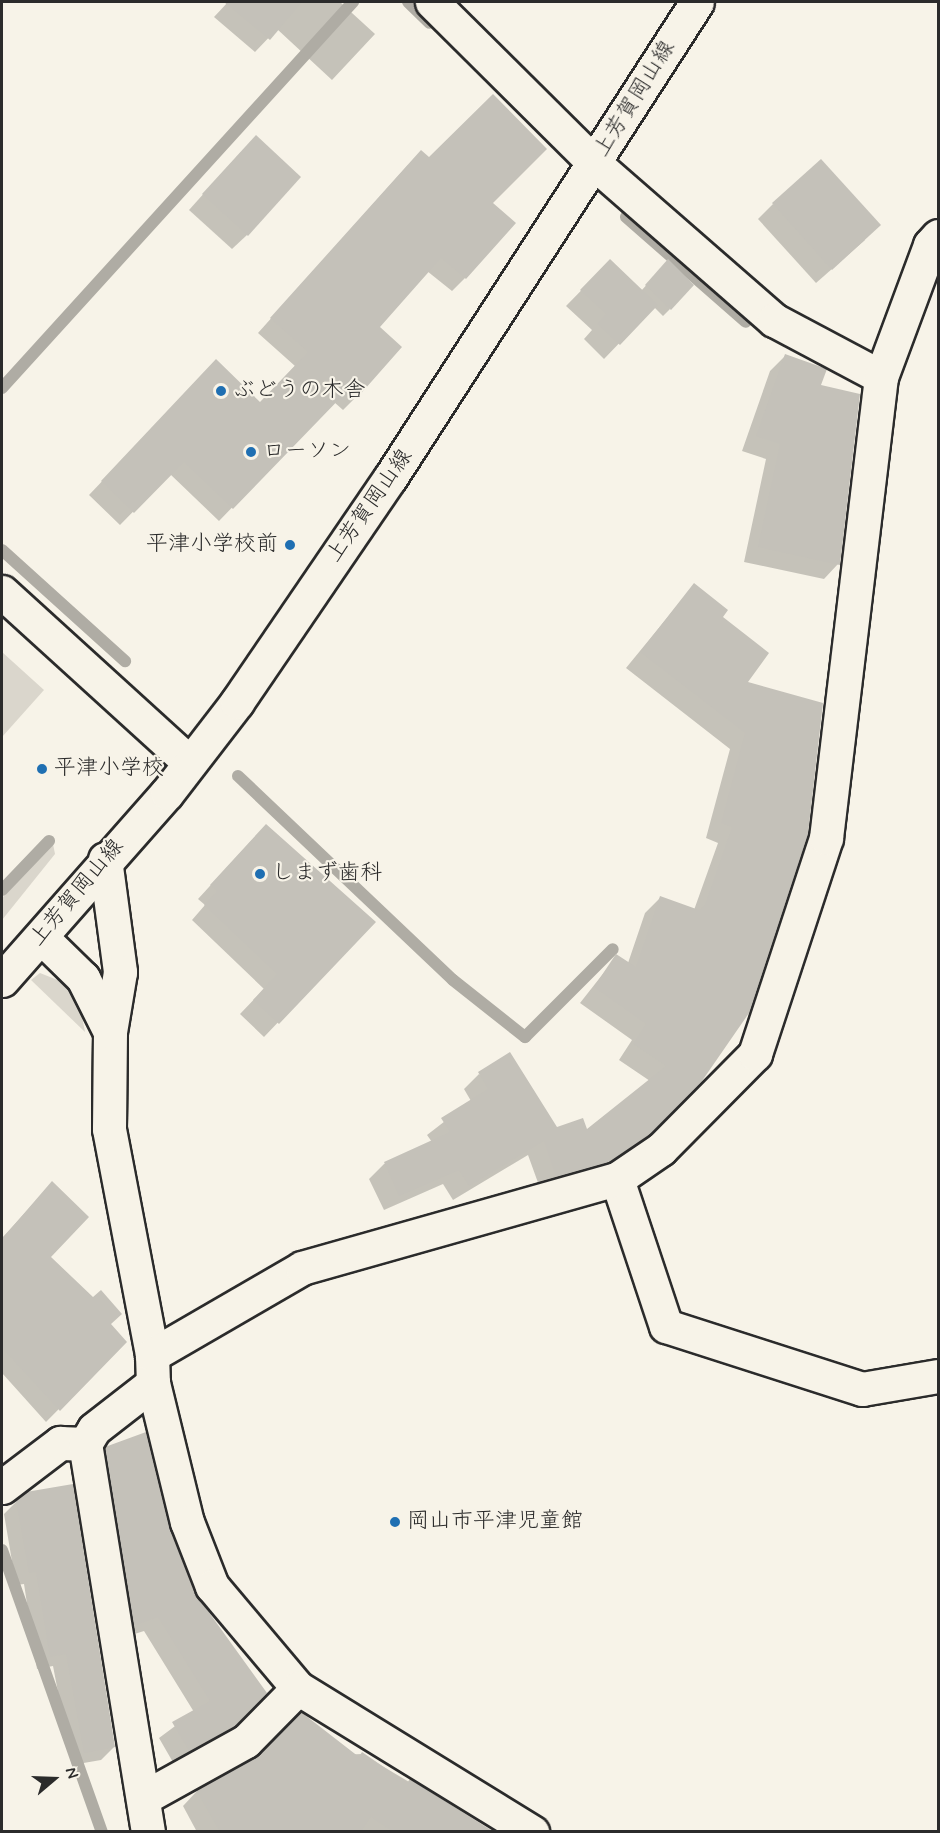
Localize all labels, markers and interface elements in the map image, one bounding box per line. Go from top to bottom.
street label: 上芳賀岡山線 [589,36,681,162]
place label: ぶどうの木舎 [233,378,365,404]
marker: ぶどうの木舎 [214,384,228,398]
place label: ローソン [263,439,351,465]
street label: 上芳賀岡山線 [321,444,419,568]
marker: ローソン [244,445,258,459]
place label: 平津小学校前 [146,532,278,558]
marker: 平津小学校前 [283,538,297,552]
place label: 平津小学校 [54,756,164,782]
marker: 平津小学校 [35,762,49,776]
street label: 上芳賀岡山線 [24,834,130,952]
place label: しまず歯科 [272,861,382,887]
marker: しまず歯科 [253,867,267,881]
place label: 岡山市平津児童館 [407,1509,583,1535]
marker: 岡山市平津児童館 [388,1515,402,1529]
north arrow [24,1749,84,1809]
text: N [60,1765,83,1781]

